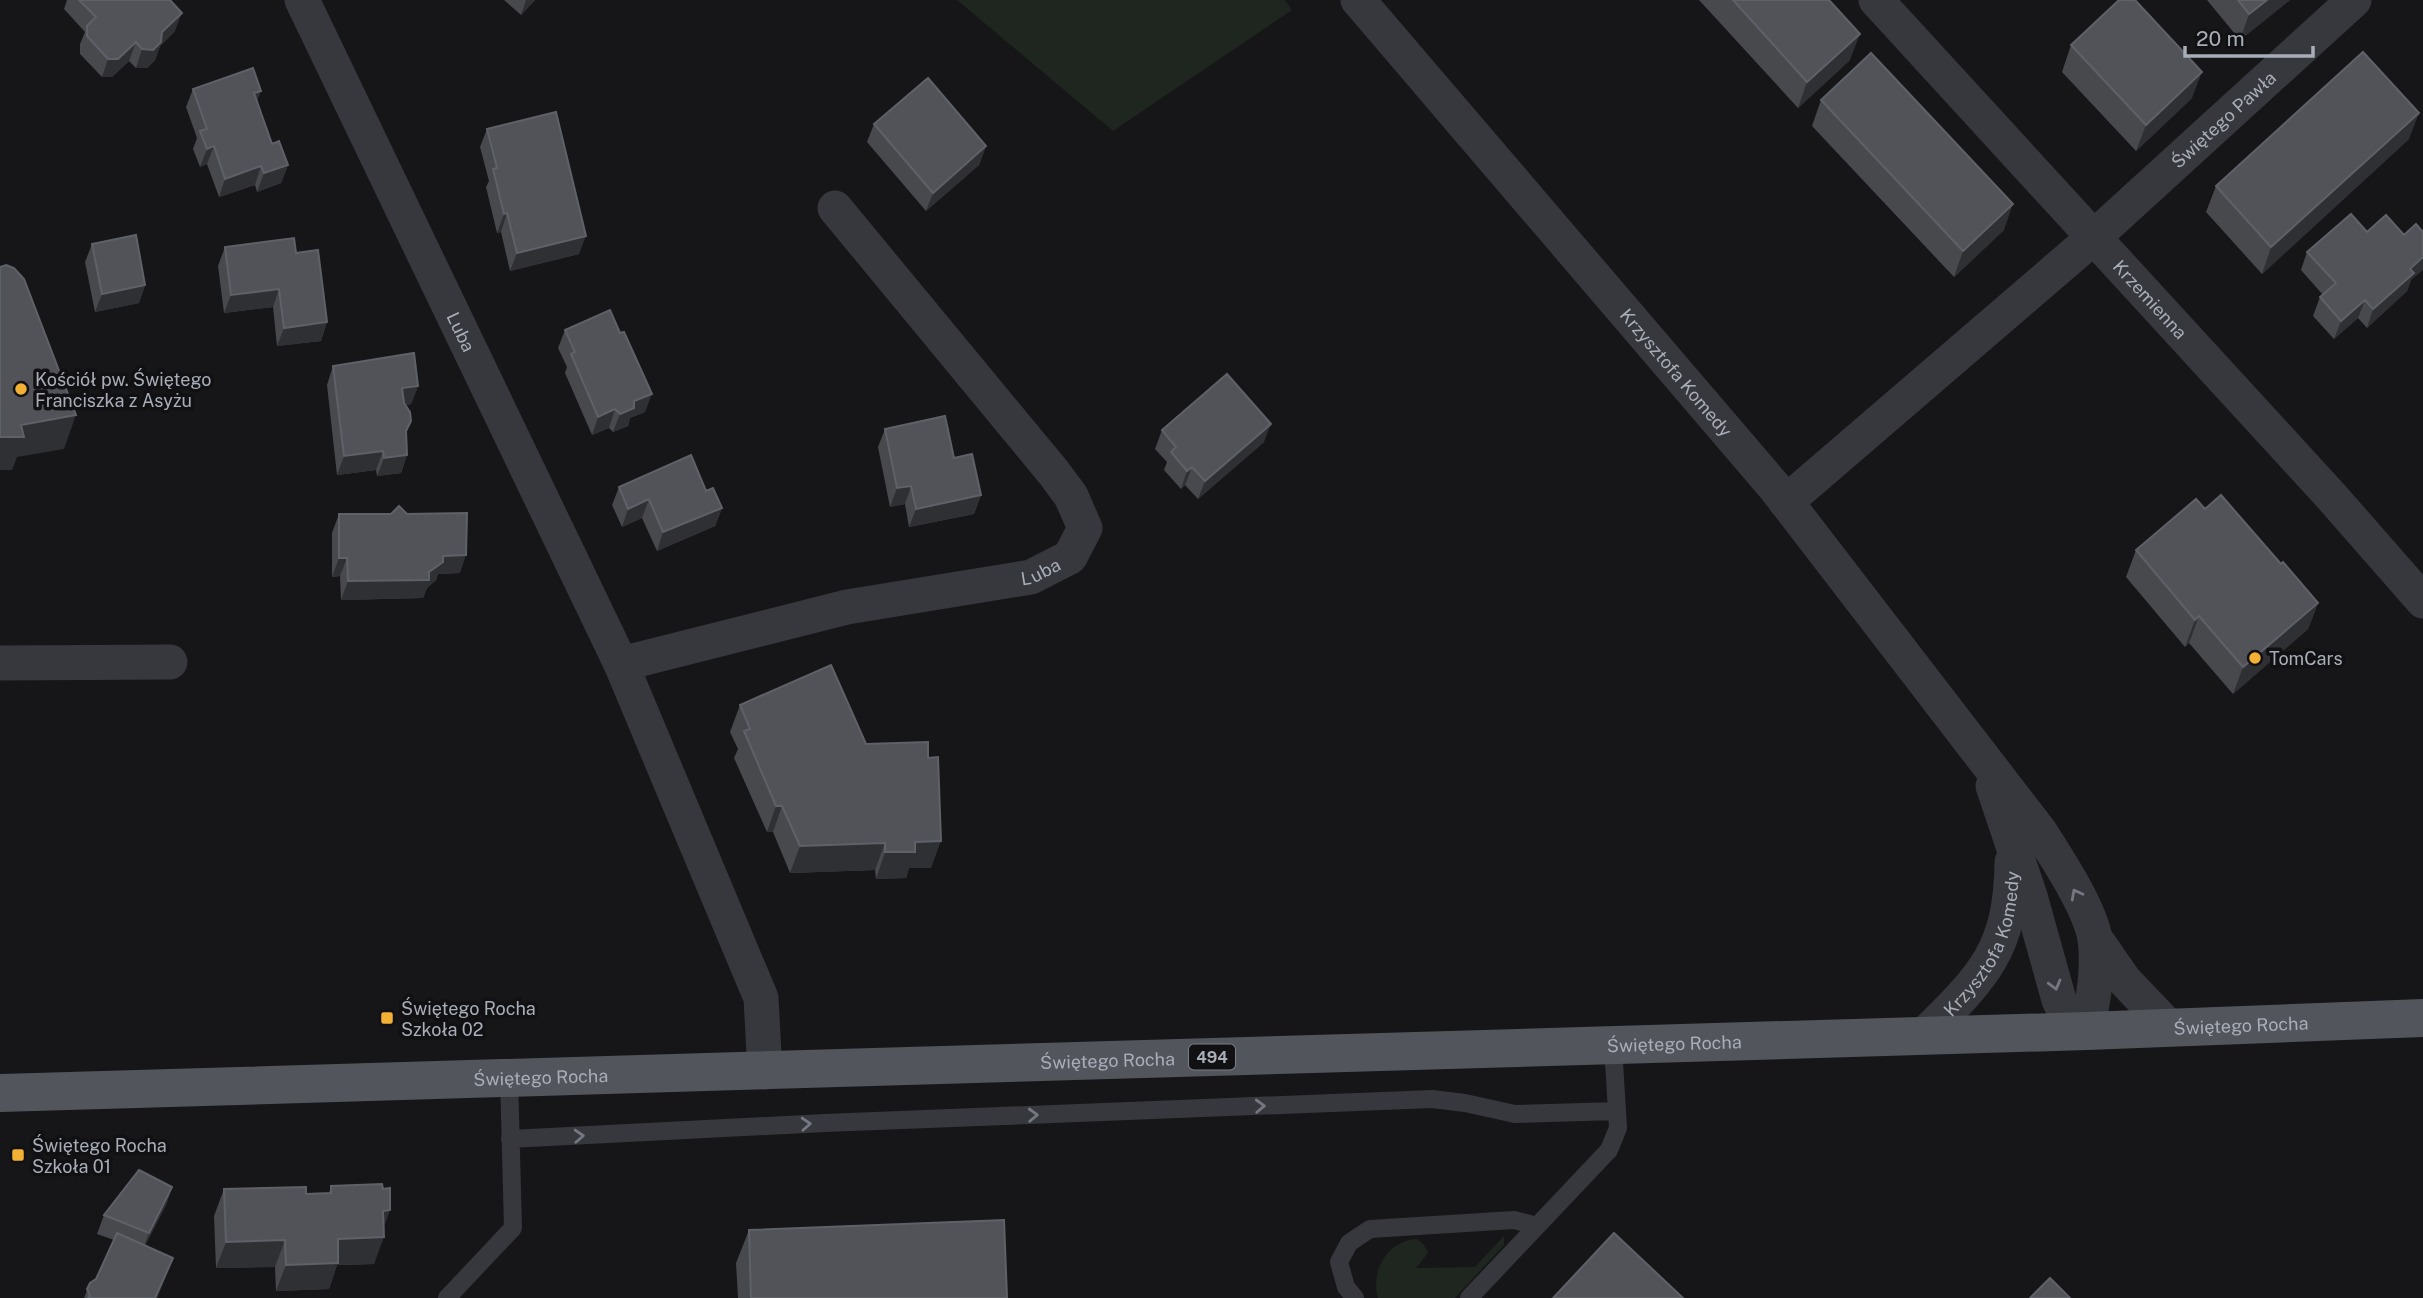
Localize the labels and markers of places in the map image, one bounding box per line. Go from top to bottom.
place label: Kościół pw. Świętego Franciszka z Asyżu [35,368,212,411]
marker: Kościół pw. Świętego Franciszka z Asyżu [13,381,29,397]
place label: TomCars [2269,648,2343,669]
marker: TomCars [2247,650,2263,666]
place label: Świętego Rocha Szkoła 02 [401,997,536,1040]
marker: Świętego Rocha Szkoła 02 [379,1010,395,1026]
place label: Świętego Rocha Szkoła 01 [32,1134,167,1177]
marker: Świętego Rocha Szkoła 01 [10,1147,26,1163]

